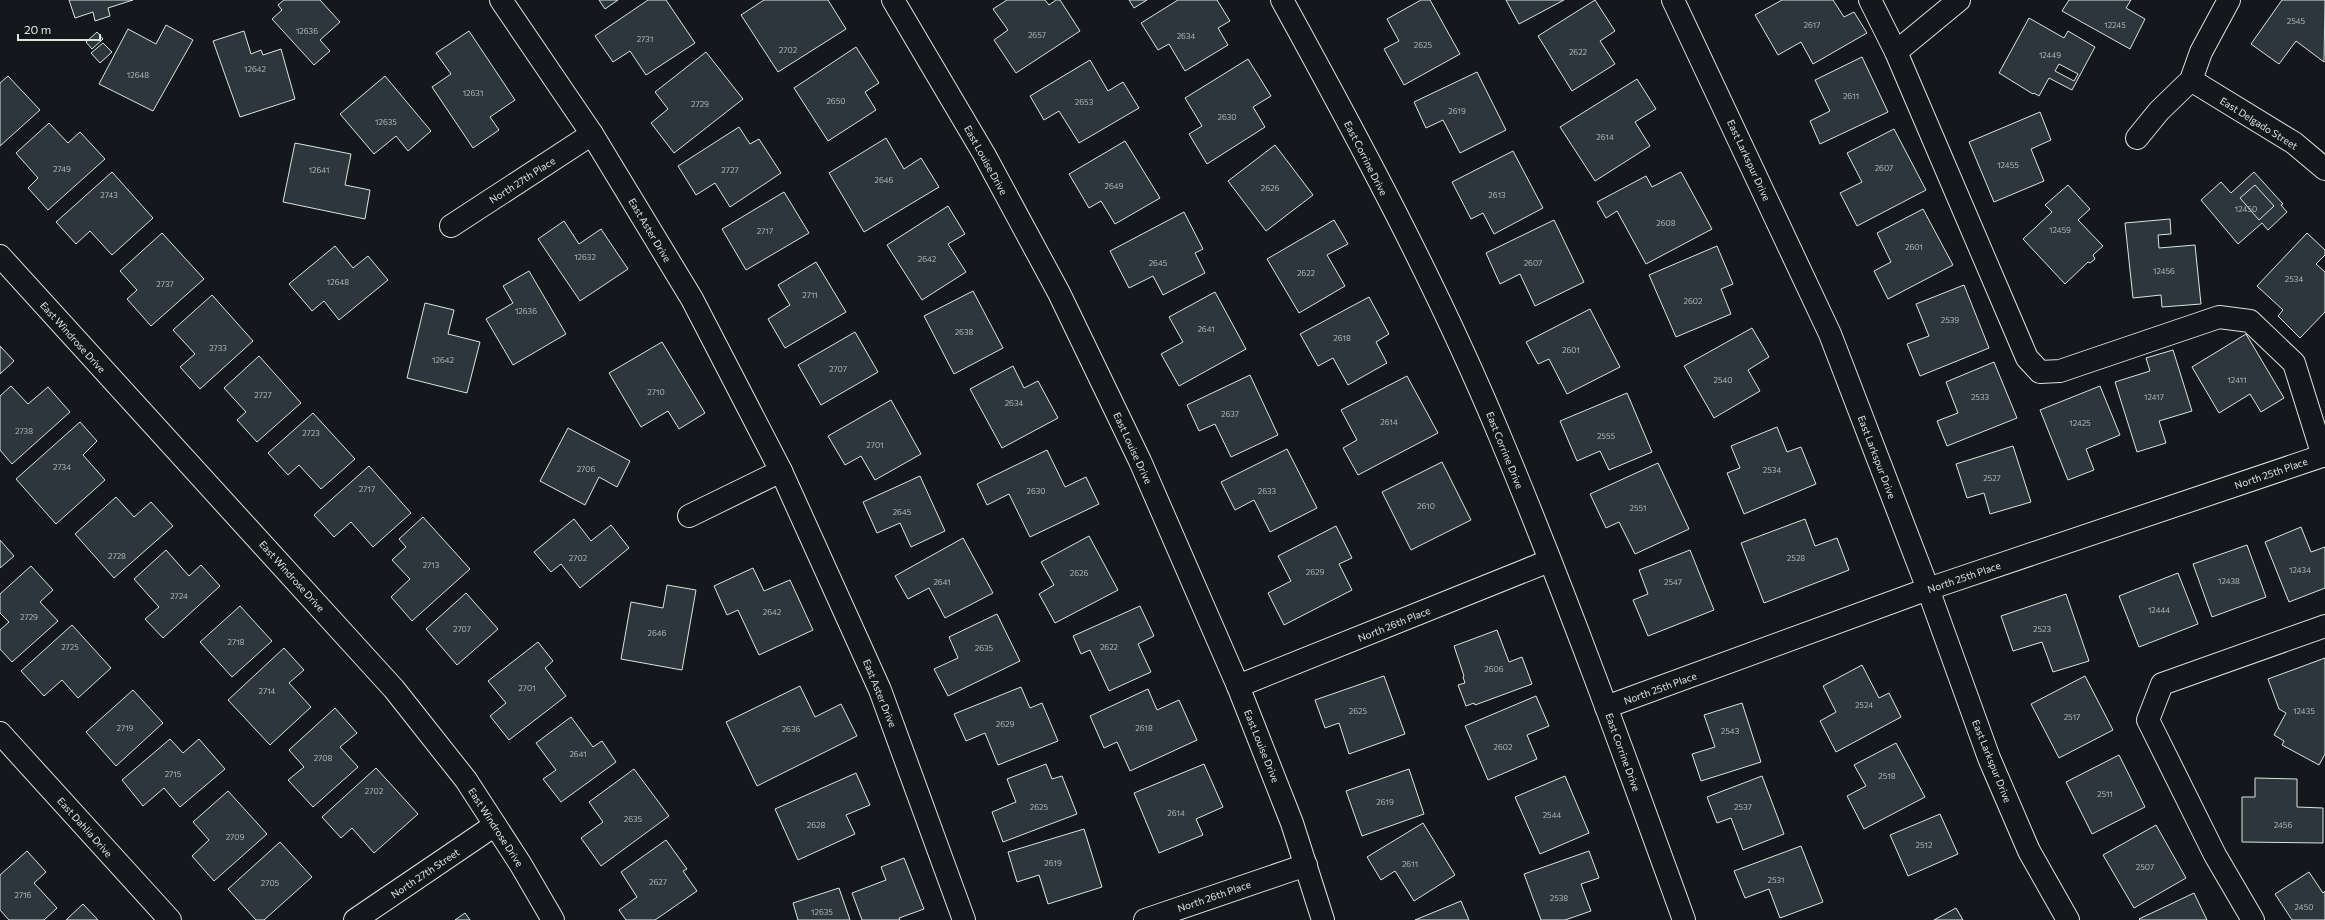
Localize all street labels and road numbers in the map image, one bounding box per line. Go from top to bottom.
street label: East Delgado Street [2218,94,2300,152]
street label: East Larkspur Drive [1725,117,1773,203]
street label: East Corrine Drive [1342,119,1390,197]
street label: East Louise Drive [962,123,1010,197]
street label: North 27th Place [487,154,557,206]
street label: East Aster Drive [626,196,674,264]
street label: East Windrose Drive [38,299,108,375]
street label: East Louise Drive [1111,410,1155,486]
street label: East Corrine Drive [1484,410,1526,490]
street label: East Larkspur Drive [1856,414,1898,500]
street label: North 25th Place [2233,455,2309,491]
street label: East Windrose Drive [257,538,327,614]
street label: North 25th Place [1926,559,2002,595]
street label: North 26th Place [1356,604,1432,644]
street label: East Aster Drive [861,657,899,729]
street label: North 25th Place [1622,669,1698,707]
street label: East Louise Drive [1242,708,1282,784]
street label: East Corrine Drive [1603,711,1643,793]
street label: East Larkspur Drive [1970,718,2014,804]
street label: East Windrose Drive [466,785,526,869]
street label: East Dahlia Drive [55,795,115,859]
street label: North 27th Street [388,846,462,900]
street label: North 26th Place [1176,878,1252,914]

